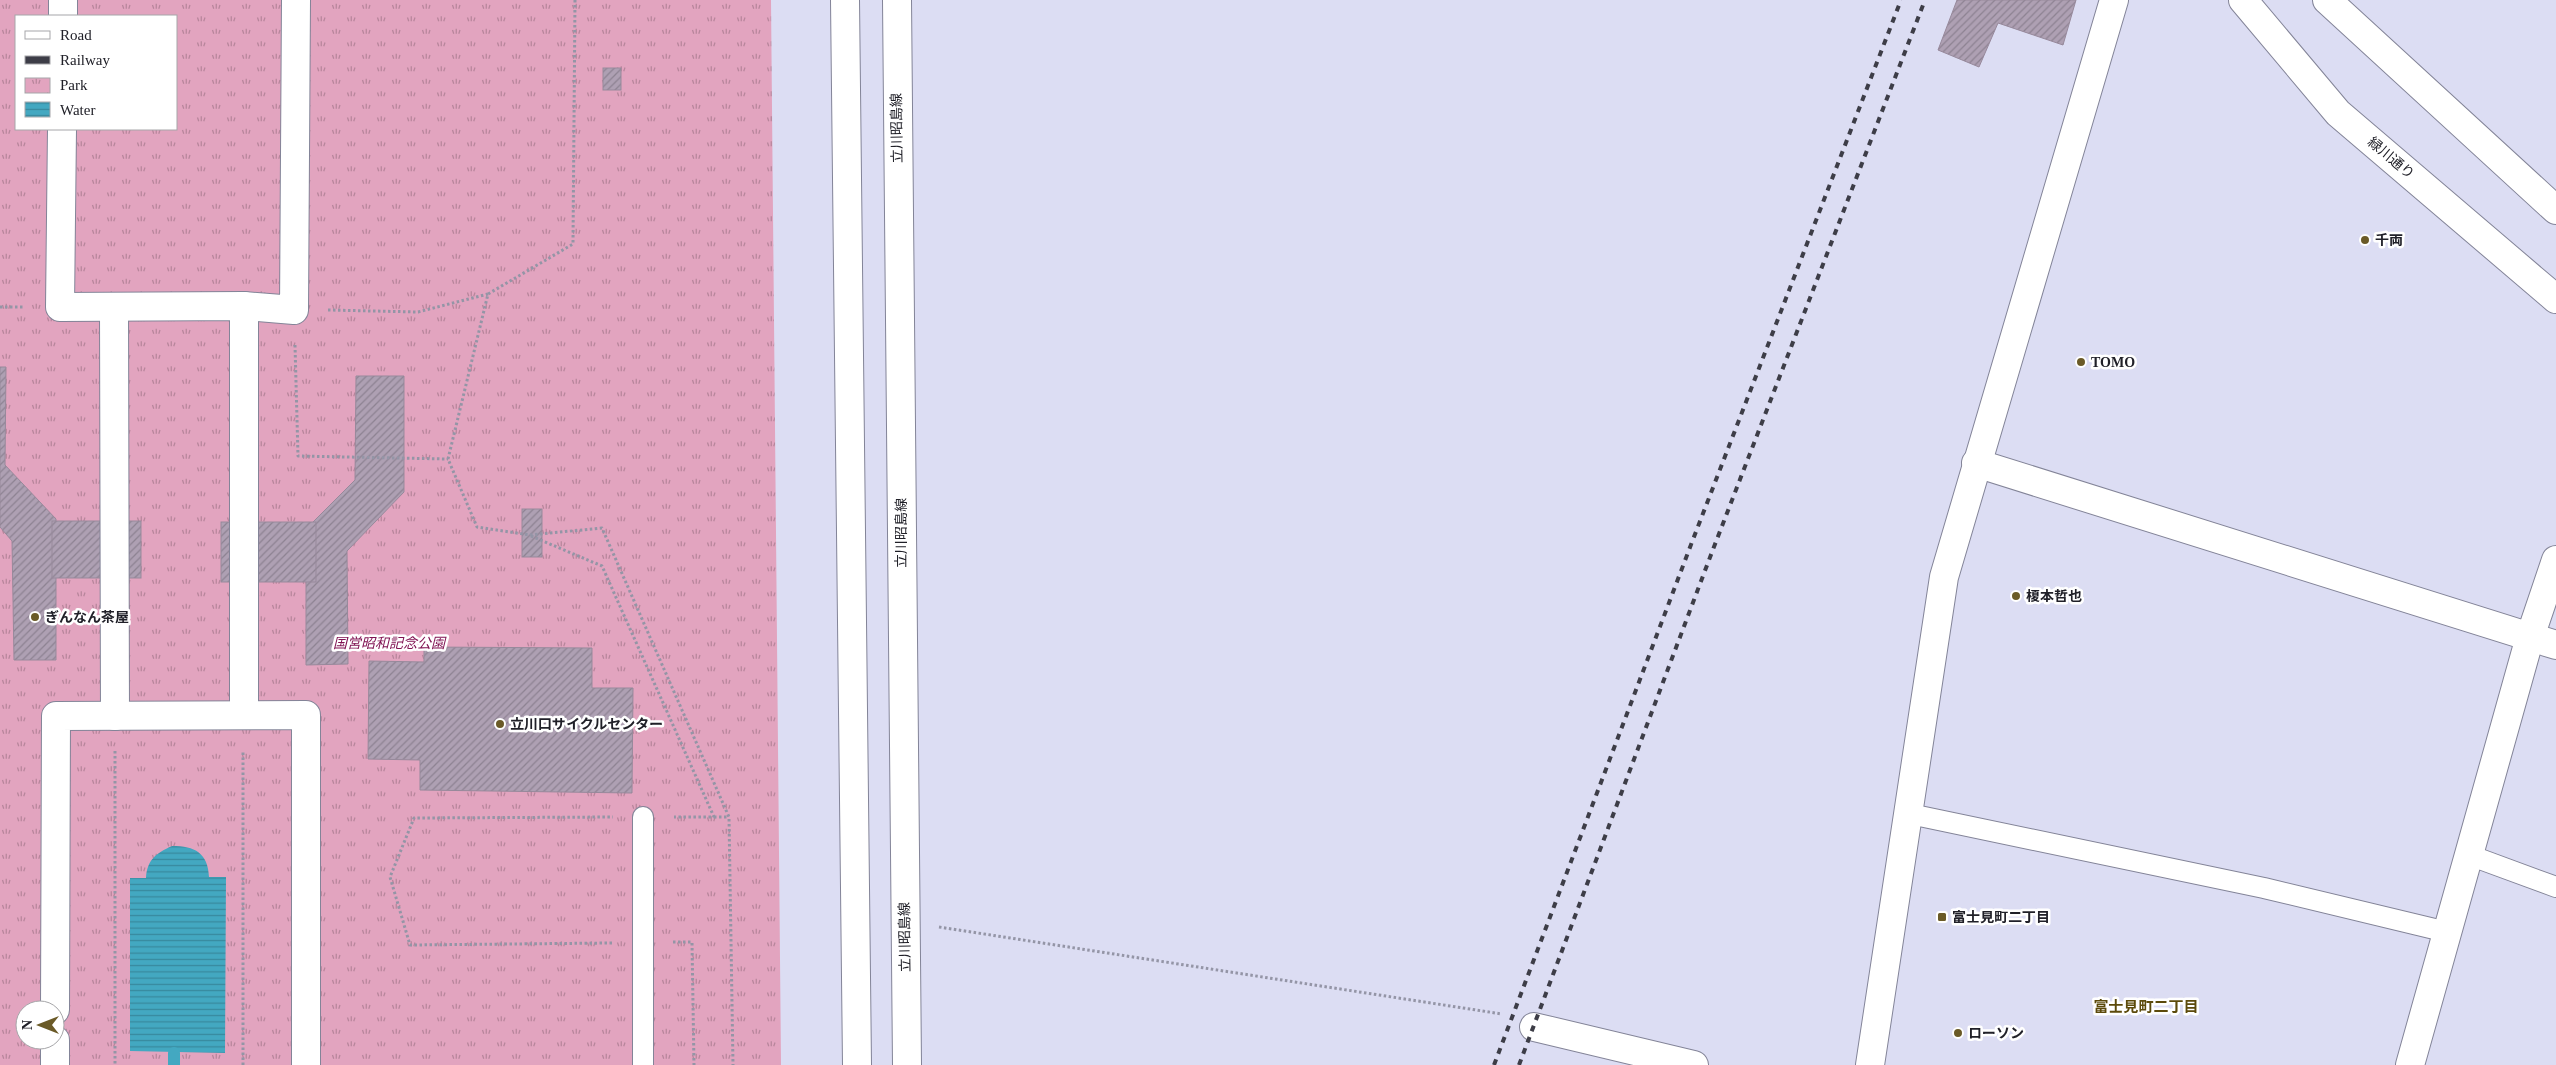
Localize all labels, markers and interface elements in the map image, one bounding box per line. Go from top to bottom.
legend [15,15,178,130]
text: Road [60,27,92,43]
text: Railway [60,52,110,68]
text: Park [60,77,88,93]
street label: 立川昭島線 [889,93,905,163]
text: Water [60,102,95,118]
street label: 緑川通り [2365,134,2417,182]
place label: 千両 [2375,233,2403,248]
marker: 千両 [2359,234,2371,246]
place label: TOMO [2091,355,2135,370]
marker: TOMO [2075,356,2087,368]
street label: 立川昭島線 [894,498,909,568]
place label: 榎本哲也 [2026,589,2082,604]
marker: 榎本哲也 [2010,590,2022,602]
place label: ぎんなん茶屋 [45,610,129,625]
marker: ぎんなん茶屋 [29,611,41,623]
park label: 国営昭和記念公園 [333,636,447,651]
place label: 立川口サイクルセンター [510,717,663,732]
marker: 立川口サイクルセンター [494,718,506,730]
street label: 立川昭島線 [897,902,913,972]
place label: 富士見町二丁目 [1952,910,2050,925]
marker: 富士見町二丁目 [1936,911,1948,923]
district label: 富士見町二丁目 [2093,999,2199,1015]
north arrow [15,1000,65,1050]
text: N [20,1020,35,1030]
place label: ローソン [1968,1026,2024,1041]
marker: ローソン [1952,1027,1964,1039]

